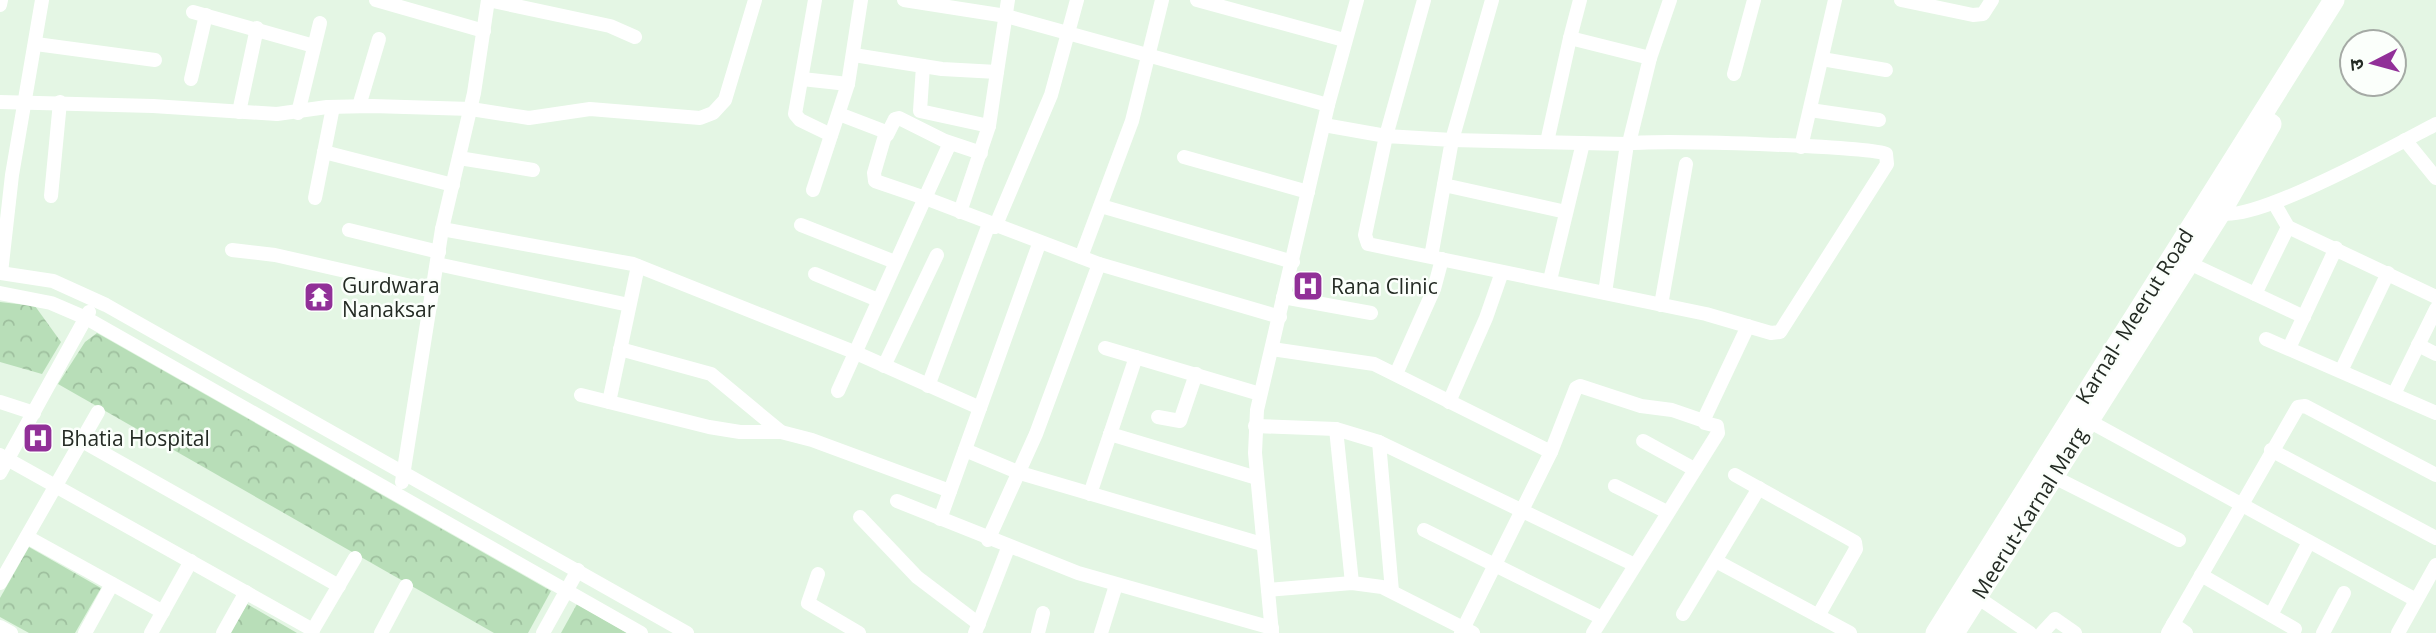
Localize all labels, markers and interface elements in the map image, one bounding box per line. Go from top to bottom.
north arrow [2338,28,2408,98]
text: उ [2342,57,2370,72]
street label: Karnal- Meerut Road [2069,223,2199,409]
hospital icon: Rana Clinic [1291,269,1325,303]
place label: Gurdwara Nanaksar [342,271,440,323]
place label: Rana Clinic [1331,272,1438,300]
temple icon: Gurdwara Nanaksar [302,280,336,314]
hospital icon: Bhatia Hospital [21,421,55,455]
street label: Meerut-Karnal Marg [1965,422,2093,604]
place label: Bhatia Hospital [61,424,210,452]

